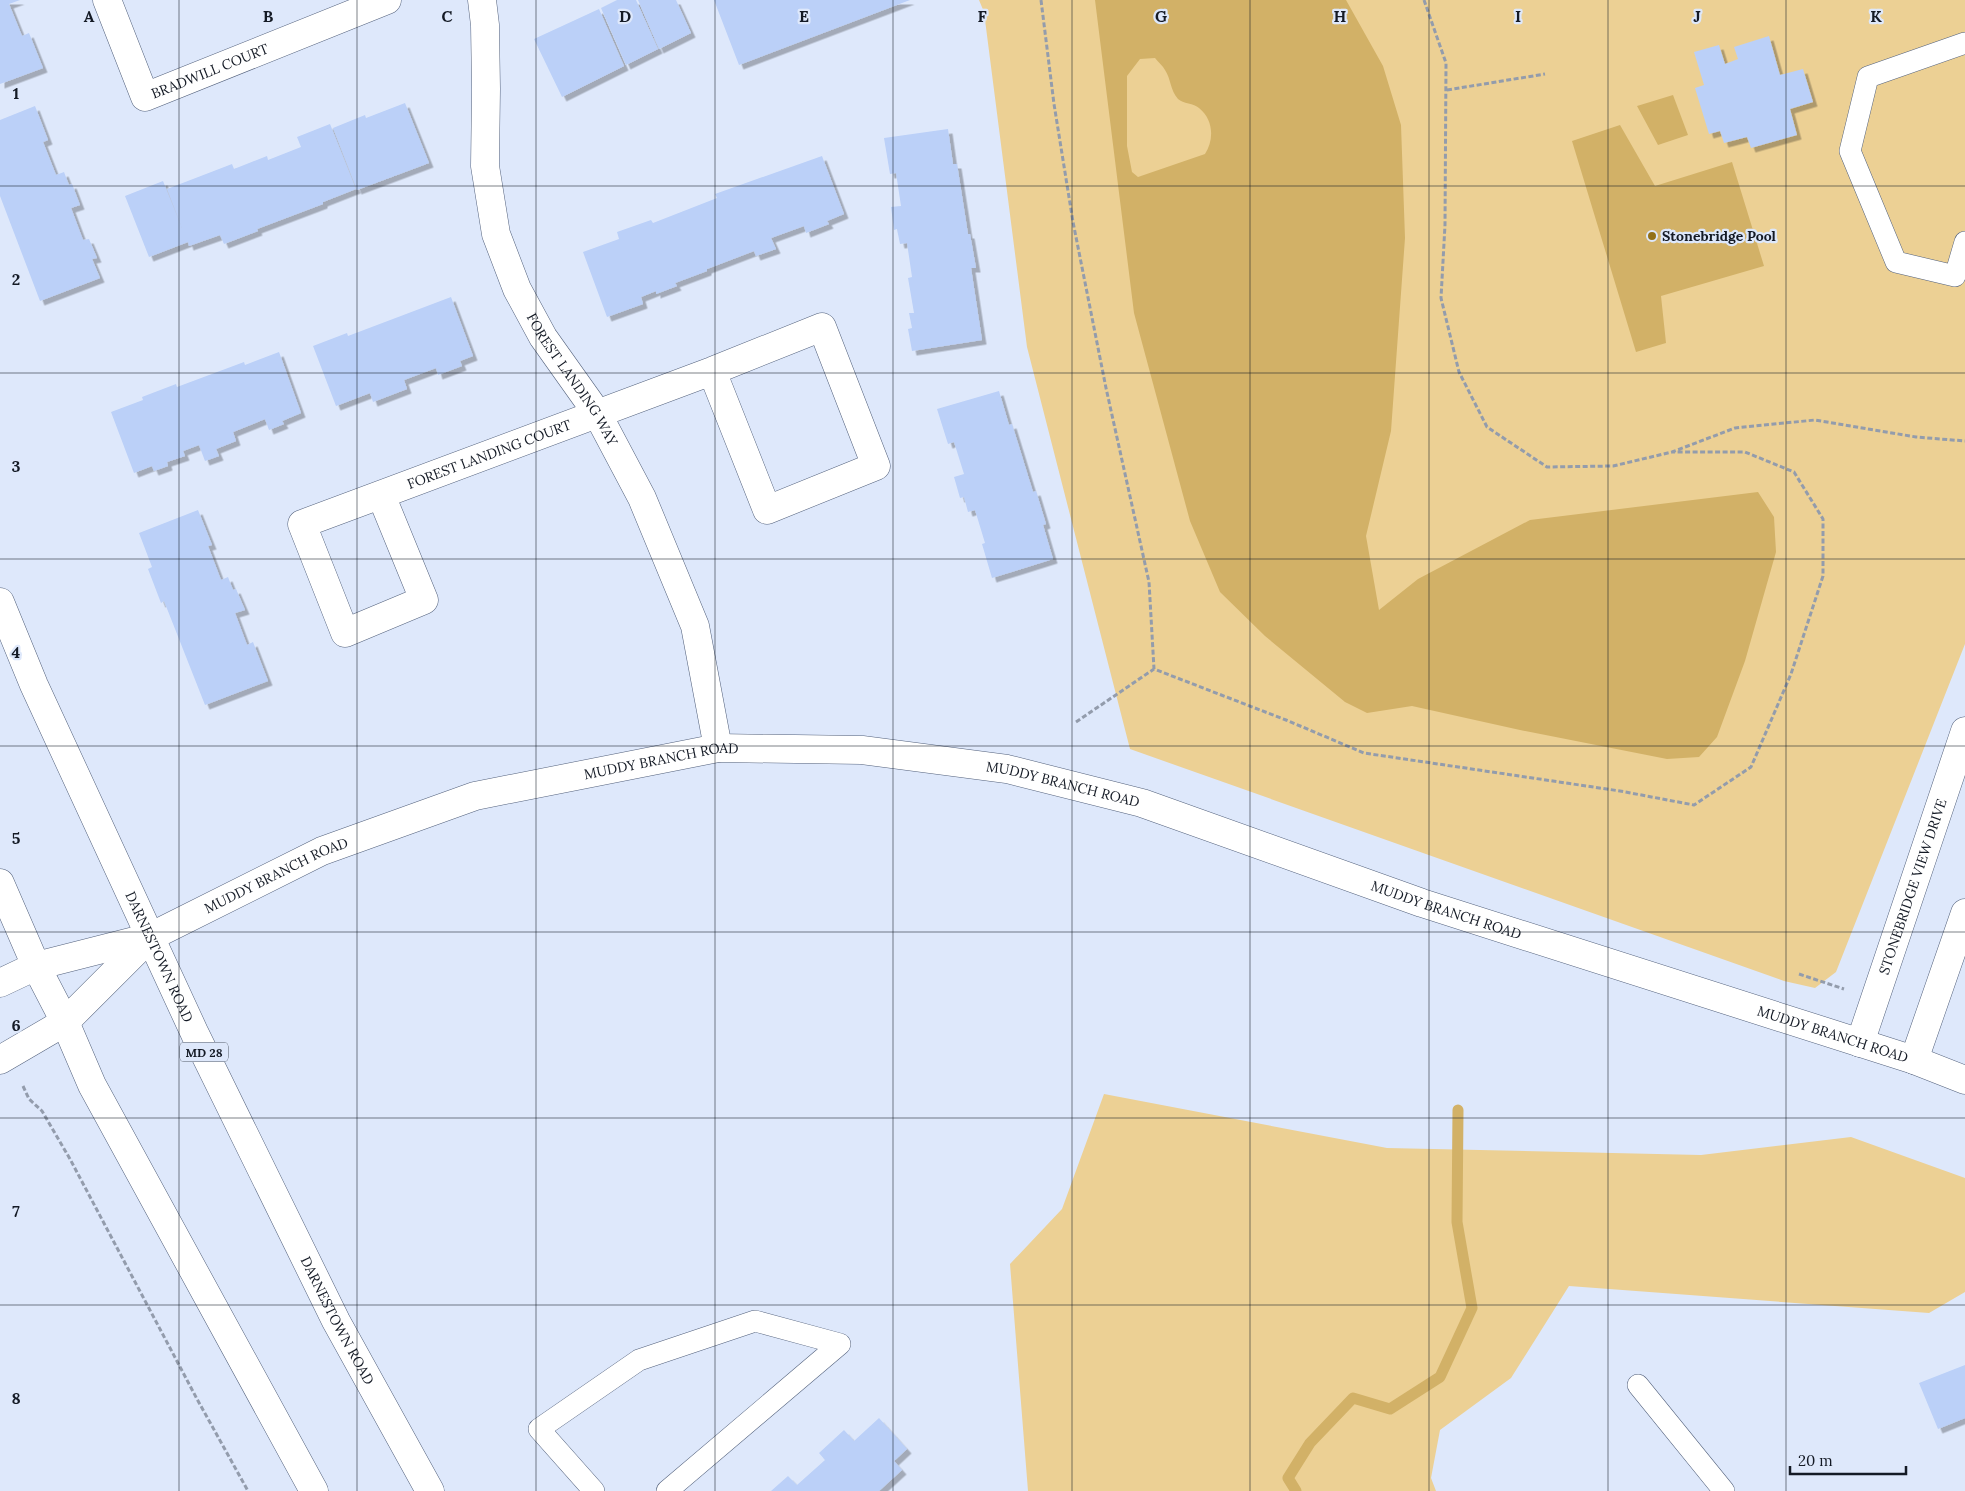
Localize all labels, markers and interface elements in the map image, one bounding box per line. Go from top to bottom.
text: A [84,6,95,26]
text: B [263,6,274,26]
text: C [441,6,453,26]
text: D [619,6,631,26]
text: E [799,6,809,26]
text: F [977,6,987,26]
text: G [1155,6,1167,26]
text: H [1334,6,1347,26]
text: I [1515,6,1521,26]
text: J [1693,6,1701,26]
text: K [1870,6,1882,26]
street label: BRADWILL COURT [149,39,271,103]
text: 1 [13,83,19,103]
place label: Stonebridge Pool [1662,227,1777,245]
marker: Stonebridge Pool [1646,230,1658,242]
text: 2 [12,269,20,289]
street label: FOREST LANDING WAY [523,310,622,450]
street label: FOREST LANDING COURT [405,415,574,493]
text: 3 [12,456,21,476]
text: 4 [12,642,21,662]
street label: MUDDY BRANCH ROAD [582,739,739,783]
street label: MUDDY BRANCH ROAD [985,757,1141,811]
street label: STONEBRIDGE VIEW DRIVE [1875,796,1951,977]
text: 5 [12,828,21,848]
street label: MUDDY BRANCH ROAD [201,833,350,917]
street label: MUDDY BRANCH ROAD [1369,877,1524,943]
street label: DARNESTOWN ROAD [121,888,197,1025]
street label: MUDDY BRANCH ROAD [1755,1002,1910,1067]
text: 6 [11,1015,21,1035]
road number: MD 28 [180,1042,228,1062]
text: 7 [12,1201,20,1221]
street label: DARNESTOWN ROAD [297,1253,378,1388]
text: 8 [11,1388,21,1408]
scale bar [1790,1444,1906,1476]
text: 20 m [1798,1451,1833,1470]

